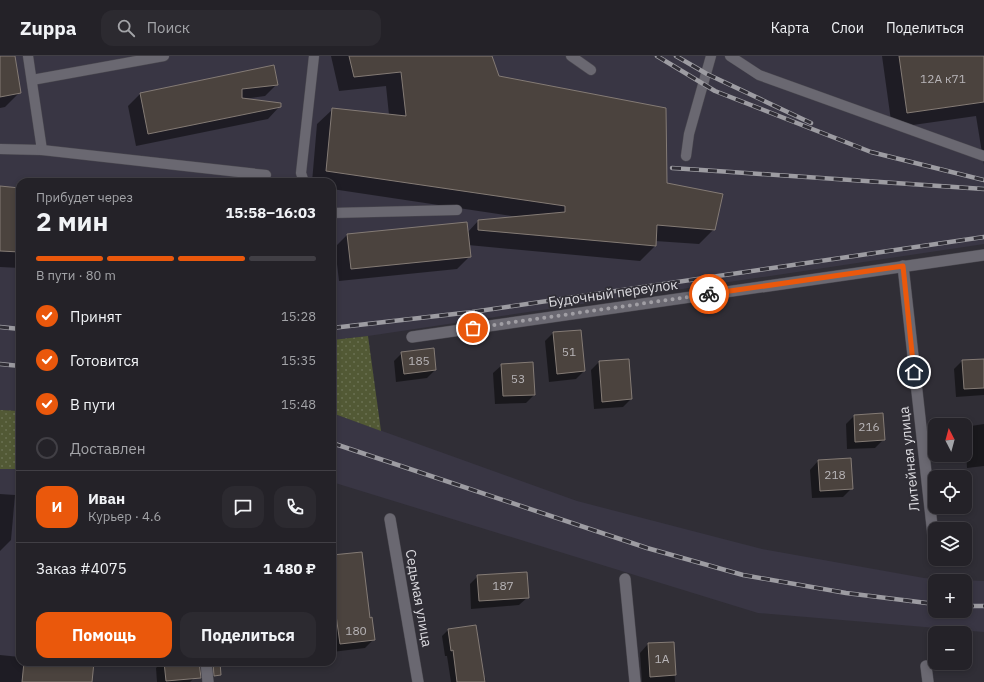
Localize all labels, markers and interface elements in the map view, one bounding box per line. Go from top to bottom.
search box [101,10,381,46]
text: Zuppa [20,16,77,40]
icon: search [115,17,137,39]
text: Поиск [147,18,190,37]
text: Карта [771,19,809,37]
text: Слои [831,19,864,37]
text: Поделиться [886,19,964,37]
house number: 12А к71 [920,71,966,86]
text: Прибудет через [36,189,133,206]
text: 15:58–16:03 [225,203,316,222]
text: 2 мин [36,204,108,238]
text: В пути · 80 m [36,267,116,284]
courier [689,274,729,314]
street label: Будочный переулок [547,275,679,311]
icon: bike [698,283,720,305]
icon: check [36,305,58,327]
text: Принят [70,307,122,326]
text: 15:28 [281,308,316,325]
pin [456,311,490,345]
icon: bag [462,317,484,339]
house number: 51 [562,344,576,359]
icon: check [36,349,58,371]
text: Готовится [70,351,139,370]
text: 15:35 [281,352,316,369]
house number: 185 [408,353,430,368]
pin [897,355,931,389]
icon: home [903,361,925,383]
house number: 53 [511,371,525,386]
icon: check [36,393,58,415]
text: В пути [70,395,115,414]
text: 15:48 [281,396,316,413]
street label: Литейная улица [894,405,923,512]
north arrow [928,418,972,462]
map controls [928,418,972,670]
house number: 216 [858,419,880,434]
text: Доставлен [70,439,146,458]
house number: 218 [824,467,846,482]
button: locate [928,470,972,514]
button: chat [222,486,264,528]
button: phone [274,486,316,528]
text: Иван [88,489,125,508]
text: И [52,497,62,516]
text: Курьер · 4.6 [88,508,161,525]
button: layers [928,522,972,566]
street label: Седьмая улица [402,548,437,649]
text: Заказ #4075 [36,559,127,578]
text: 1 480 ₽ [263,559,316,578]
button: + [928,574,972,618]
house number: 187 [492,578,514,593]
button: Помощь [36,612,172,658]
button: Поделиться [180,612,316,658]
house number: 180 [345,623,367,638]
button: − [928,626,972,670]
house number: 1А [655,651,670,666]

